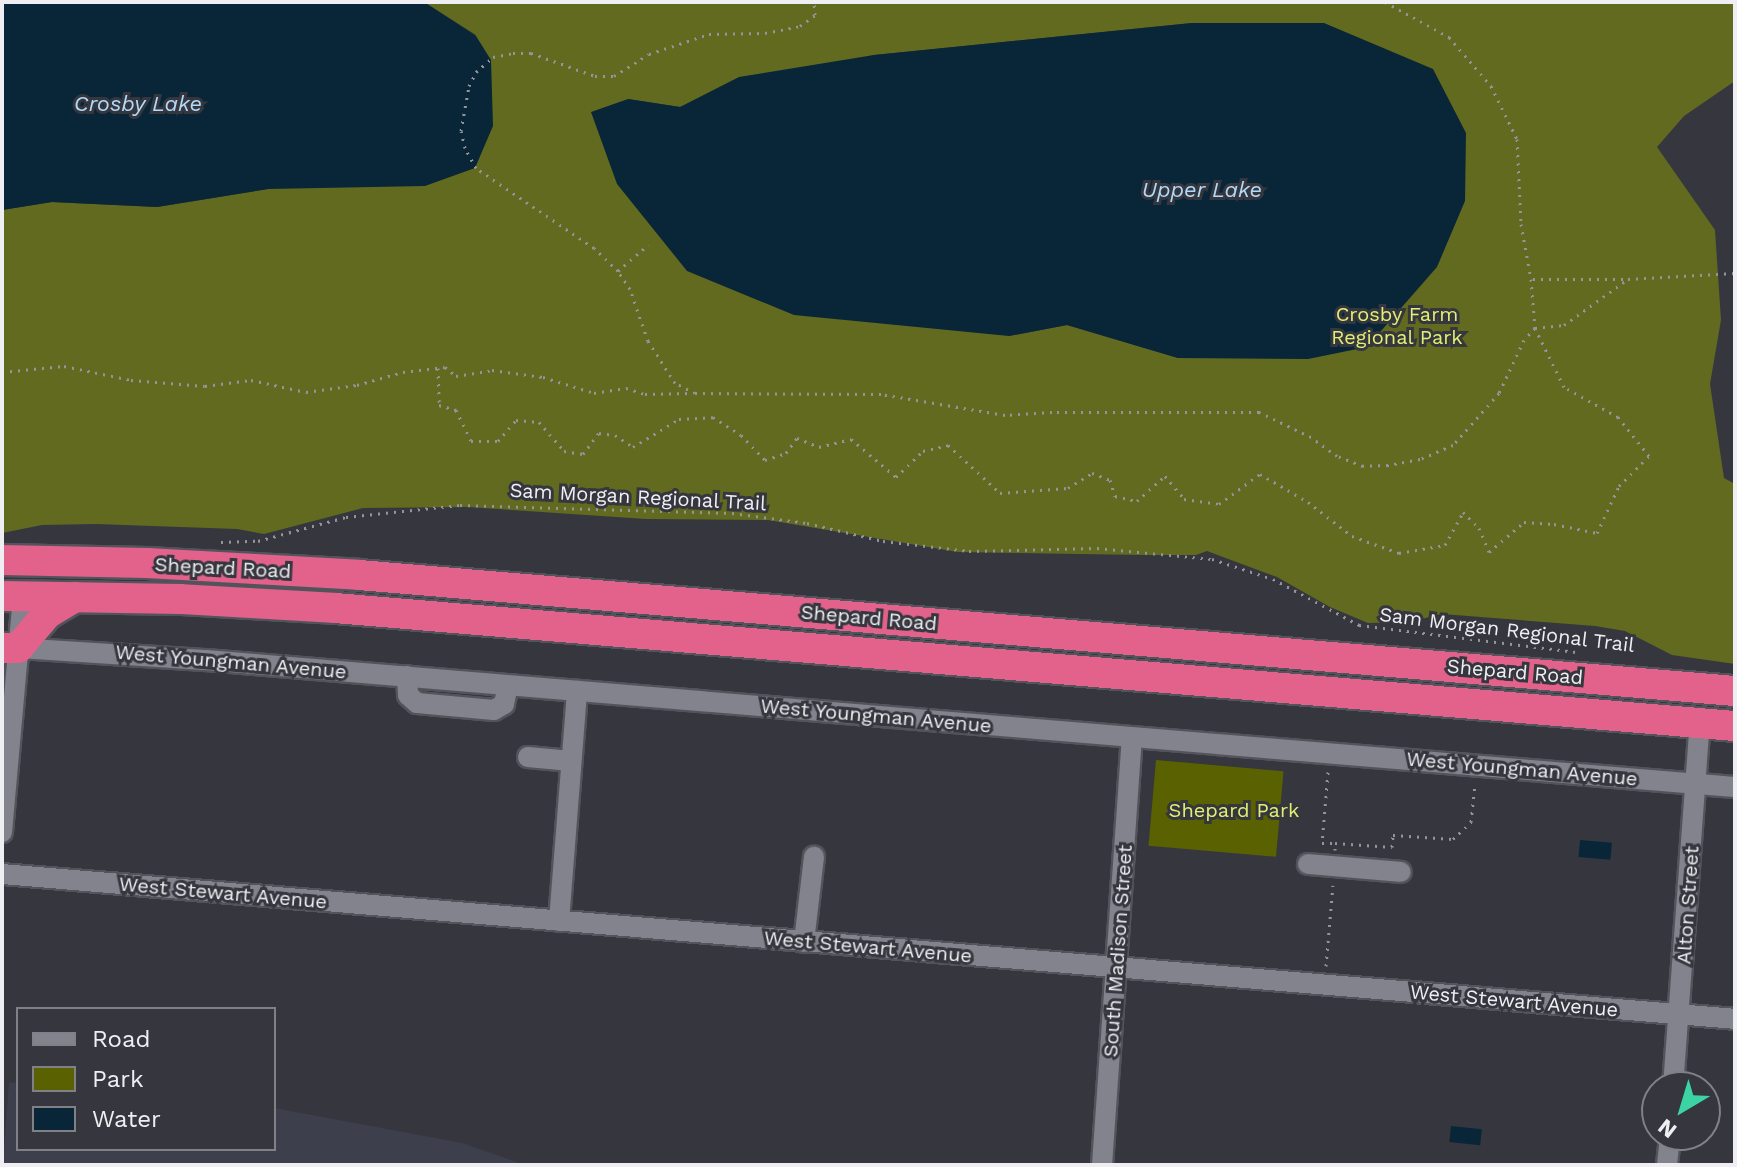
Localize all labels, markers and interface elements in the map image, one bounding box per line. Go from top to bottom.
water label: Crosby Lake [74,91,202,117]
water label: Upper Lake [1142,177,1262,203]
park label: Crosby Farm Regional Park [1331,302,1463,349]
street label: Sam Morgan Regional Trail [509,478,767,516]
street label: Shepard Road [154,552,292,584]
street label: Shepard Road [800,600,938,636]
street label: Sam Morgan Regional Trail [1377,602,1637,658]
street label: West Youngman Avenue [114,640,348,684]
street label: Shepard Road [1446,654,1584,690]
street label: West Youngman Avenue [759,694,993,738]
street label: West Youngman Avenue [1405,747,1639,791]
park label: Shepard Park [1169,798,1299,822]
street label: South Madison Street [1099,844,1137,1058]
street label: Alton Street [1672,845,1704,965]
street label: West Stewart Avenue [118,872,328,914]
street label: West Stewart Avenue [763,926,973,968]
street label: West Stewart Avenue [1409,980,1619,1022]
legend [16,1007,276,1151]
text: Road [92,1025,151,1053]
text: Park [92,1065,144,1093]
north arrow [1641,1071,1721,1151]
text: Water [92,1105,161,1133]
text: N [1653,1114,1681,1144]

